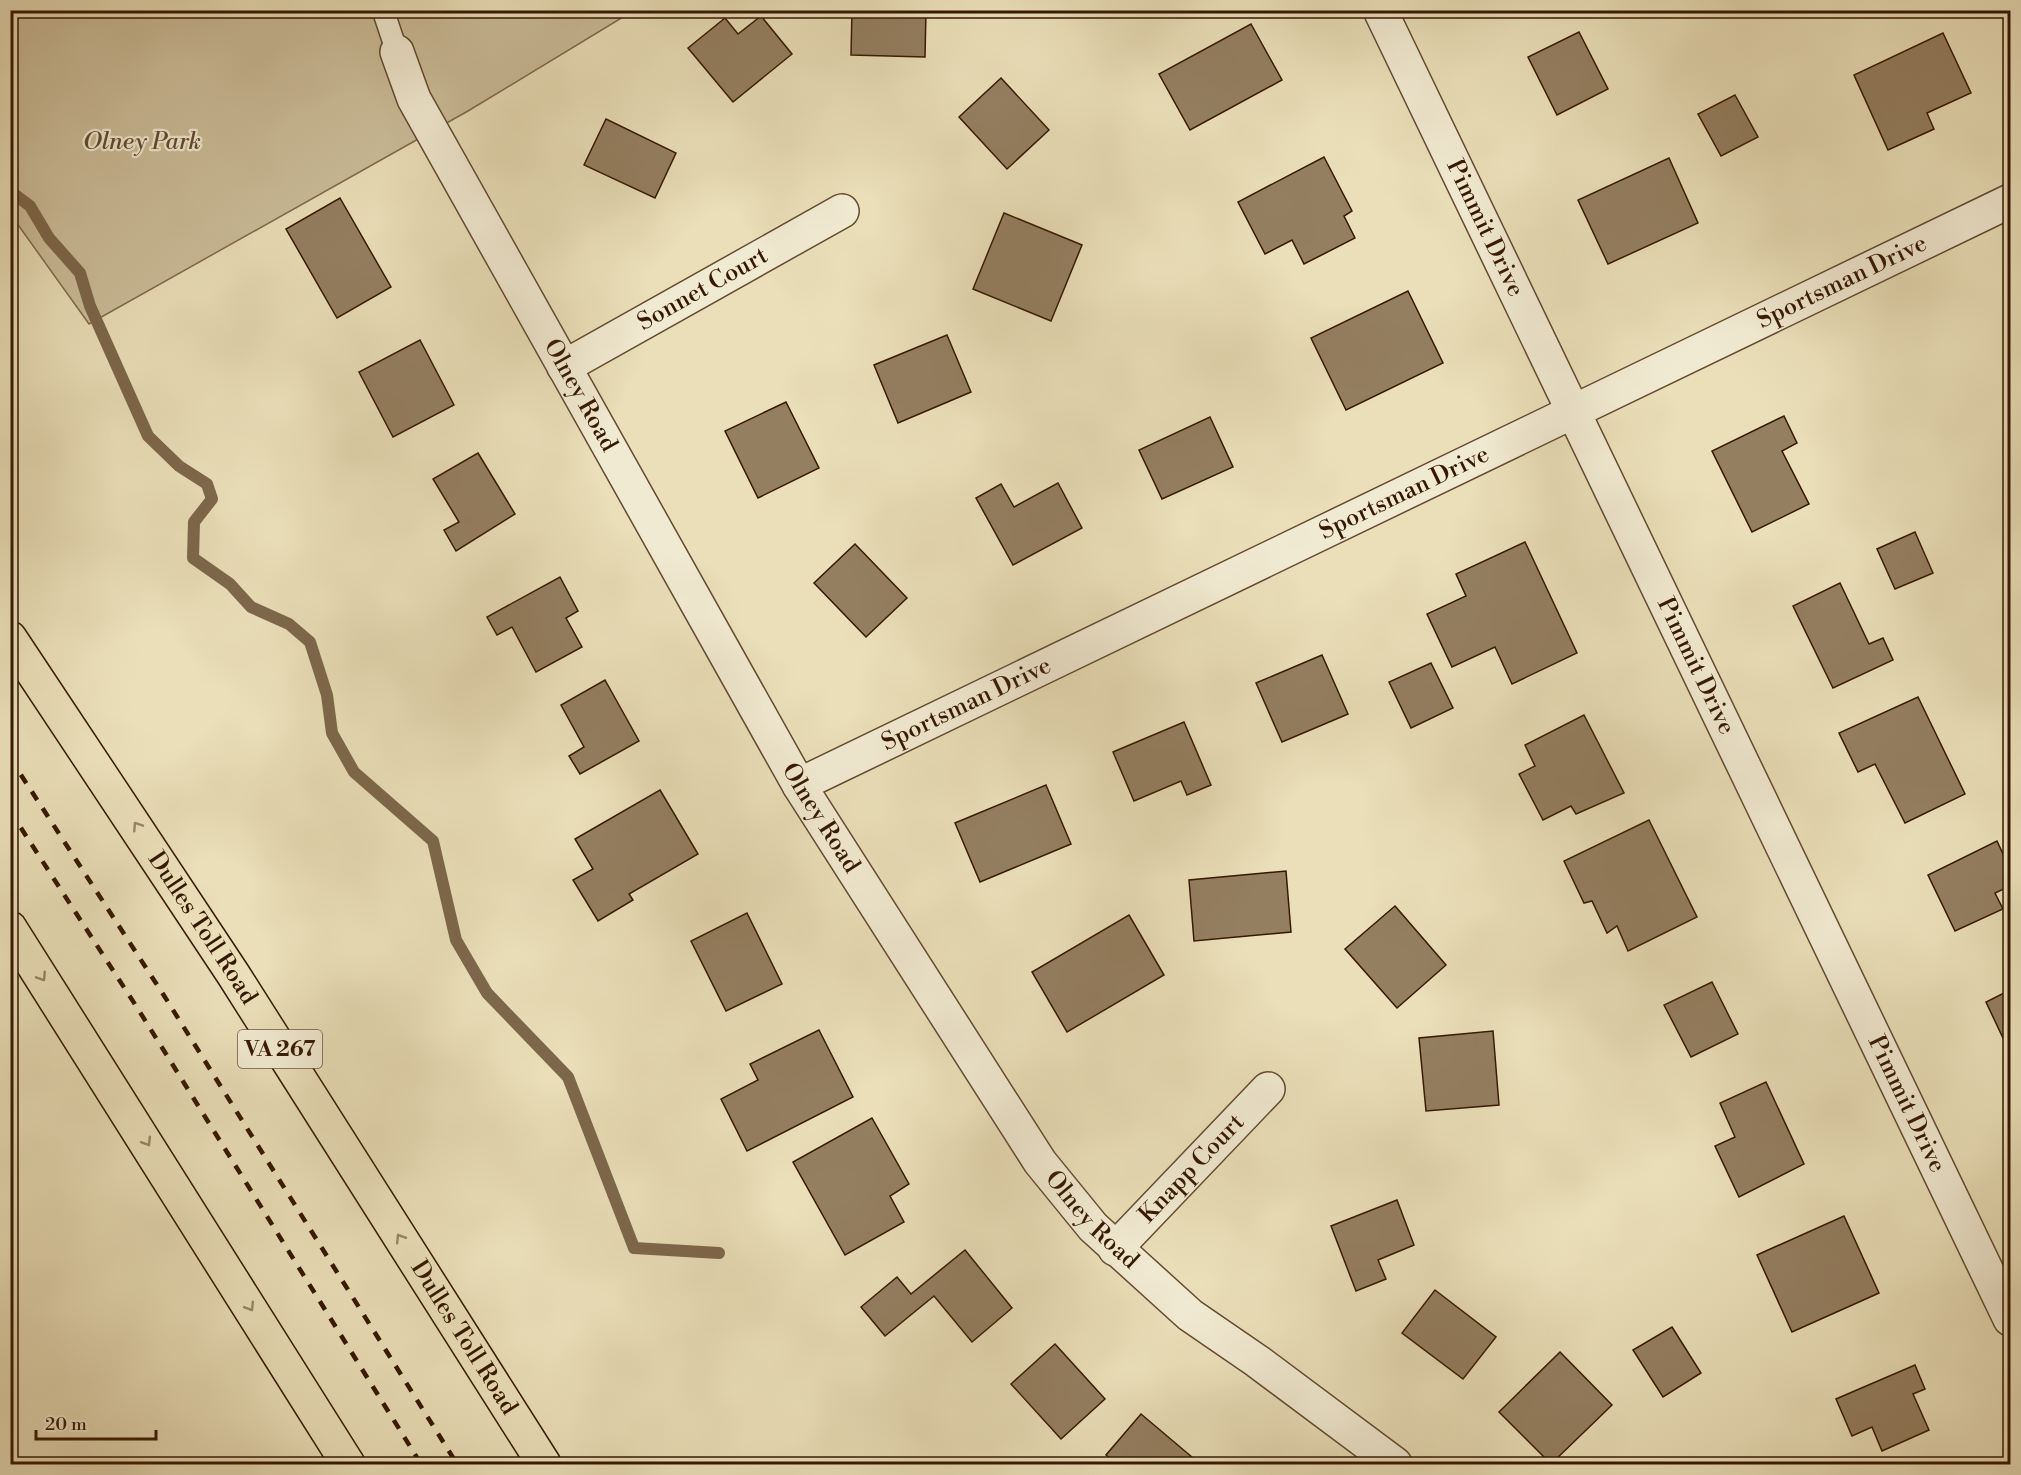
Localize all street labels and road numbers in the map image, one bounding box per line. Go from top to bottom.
street label: Pimmit Drive [1439,155,1531,302]
street label: Sportsman Drive [1752,228,1932,336]
street label: Sonnet Court [632,240,774,338]
street label: Olney Road [537,334,624,457]
street label: Sportsman Drive [1315,439,1494,547]
street label: Pimmit Drive [1650,593,1741,739]
street label: Sportsman Drive [877,651,1056,758]
street label: Olney Road [775,758,867,879]
street label: Dulles Toll Road [141,846,264,1011]
road number: VA 267 [238,1030,322,1068]
street label: Pimmit Drive [1861,1030,1952,1177]
street label: Knapp Court [1133,1107,1251,1230]
street label: Olney Road [1038,1165,1145,1276]
street label: Dulles Toll Road [404,1255,524,1421]

